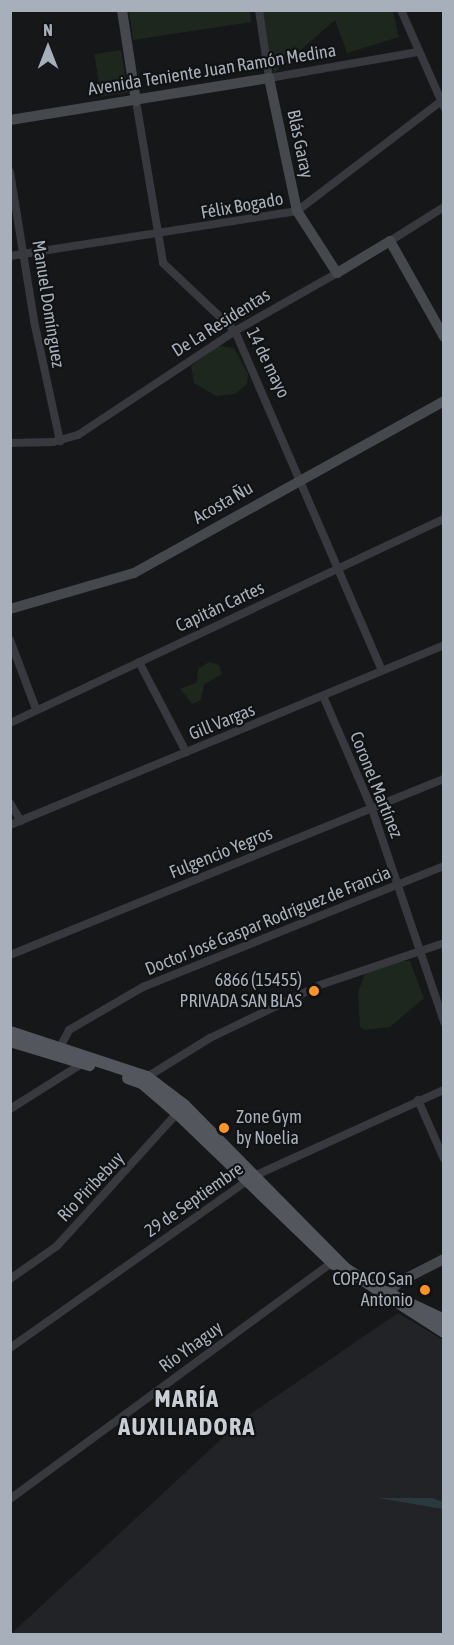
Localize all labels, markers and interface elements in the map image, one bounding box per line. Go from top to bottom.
north arrow [18,18,78,78]
text: N [43,21,53,39]
street label: Avenida Teniente Juan Ramón Medina [86,40,338,100]
street label: Blás Garay [282,108,318,180]
street label: Félix Bogado [199,188,285,224]
street label: Manuel Domínguez [27,239,69,369]
street label: De La Residentas [168,284,274,362]
street label: 14 de mayo [242,324,294,402]
street label: Acosta Ñu [189,477,257,529]
street label: Capitán Cartes [172,577,268,637]
street label: Gill Vargas [186,699,258,745]
street label: Coronel Martínez [345,729,407,841]
street label: Fulgencio Yegros [166,823,276,883]
street label: Doctor José Gaspar Rodríguez de Francia [142,862,394,980]
place label: 6866 (15455) PRIVADA SAN BLAS [180,970,302,1012]
marker: 6866 (15455) PRIVADA SAN BLAS [307,984,321,998]
place label: Zone Gym by Noelia [236,1107,302,1150]
marker: Zone Gym by Noelia [217,1121,231,1135]
street label: Río Piribebuy [53,1148,129,1226]
street label: 29 de Septiembre [141,1158,247,1242]
place label: COPACO San Antonio [332,1269,413,1312]
marker: COPACO San Antonio [418,1283,432,1297]
street label: Río Yhaguy [155,1317,227,1377]
district label: MARÍA AUXILIADORA [118,1385,256,1441]

